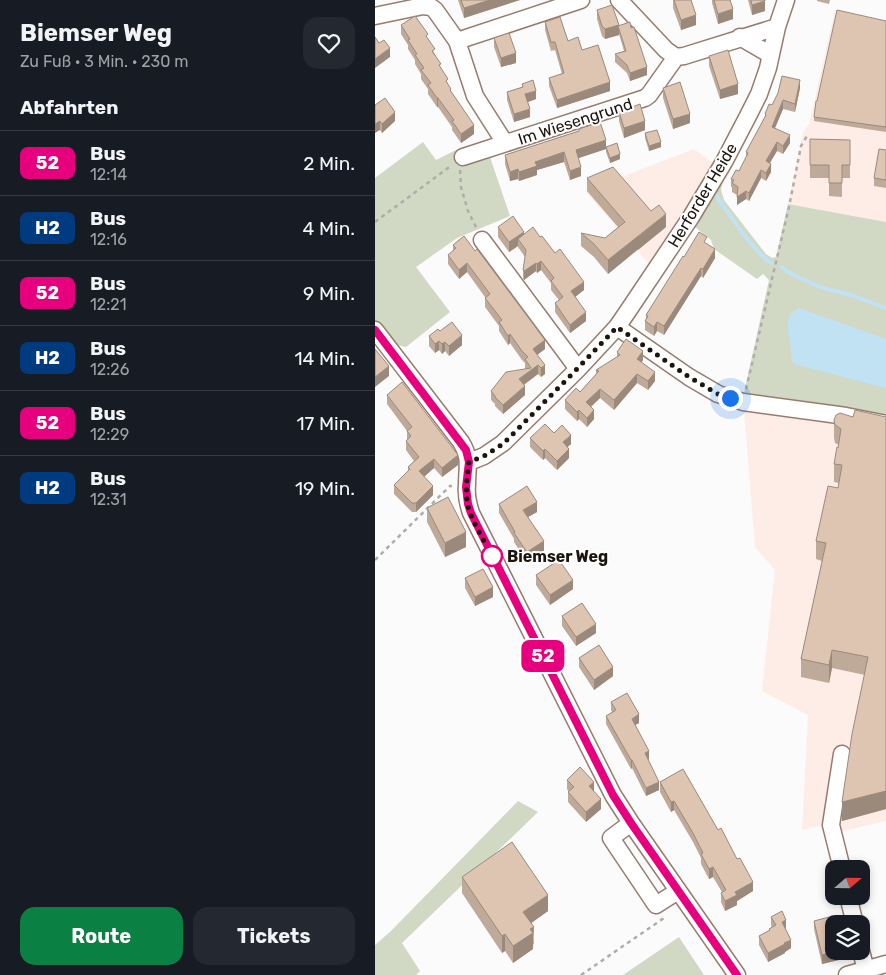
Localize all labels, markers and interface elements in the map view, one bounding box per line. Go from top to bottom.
button: heart [303,17,355,69]
text: Biemser Weg [20,19,172,47]
text: Zu Fuß · 3 Min. · 230 m [20,52,189,71]
street label: Im Wiesengrund [516,94,635,149]
text: Abfahrten [20,96,118,119]
street label: Herforder Heide [664,140,741,251]
text: Bus [90,142,126,165]
text: 52 [36,152,59,174]
text: 2 Min. [303,152,355,175]
text: 12:14 [90,165,127,184]
text: Bus [90,207,126,230]
text: H2 [35,217,60,239]
text: 4 Min. [303,217,355,240]
text: 12:16 [90,230,127,249]
text: Bus [90,272,126,295]
text: 52 [36,282,59,304]
text: 9 Min. [303,282,355,305]
text: 12:21 [90,295,127,314]
text: Bus [90,337,126,360]
text: H2 [35,347,60,369]
text: 14 Min. [294,347,355,370]
text: 12:26 [90,360,129,379]
your location [718,386,743,411]
text: Bus [90,402,126,425]
text: 52 [36,412,59,434]
text: 17 Min. [296,412,355,435]
text: 12:29 [90,425,129,444]
text: Bus [90,467,126,490]
text: H2 [35,477,60,499]
text: 19 Min. [295,477,355,500]
text: 12:31 [90,490,127,509]
marker: Biemser Weg [481,545,503,567]
place label: Biemser Weg [507,547,608,566]
line badge: 52 [521,640,565,672]
text: 52 [531,645,555,667]
north arrow [825,860,870,905]
map controls [825,860,870,960]
button: Route [20,907,183,965]
button: Tickets [193,907,355,965]
button: layers [825,915,870,960]

